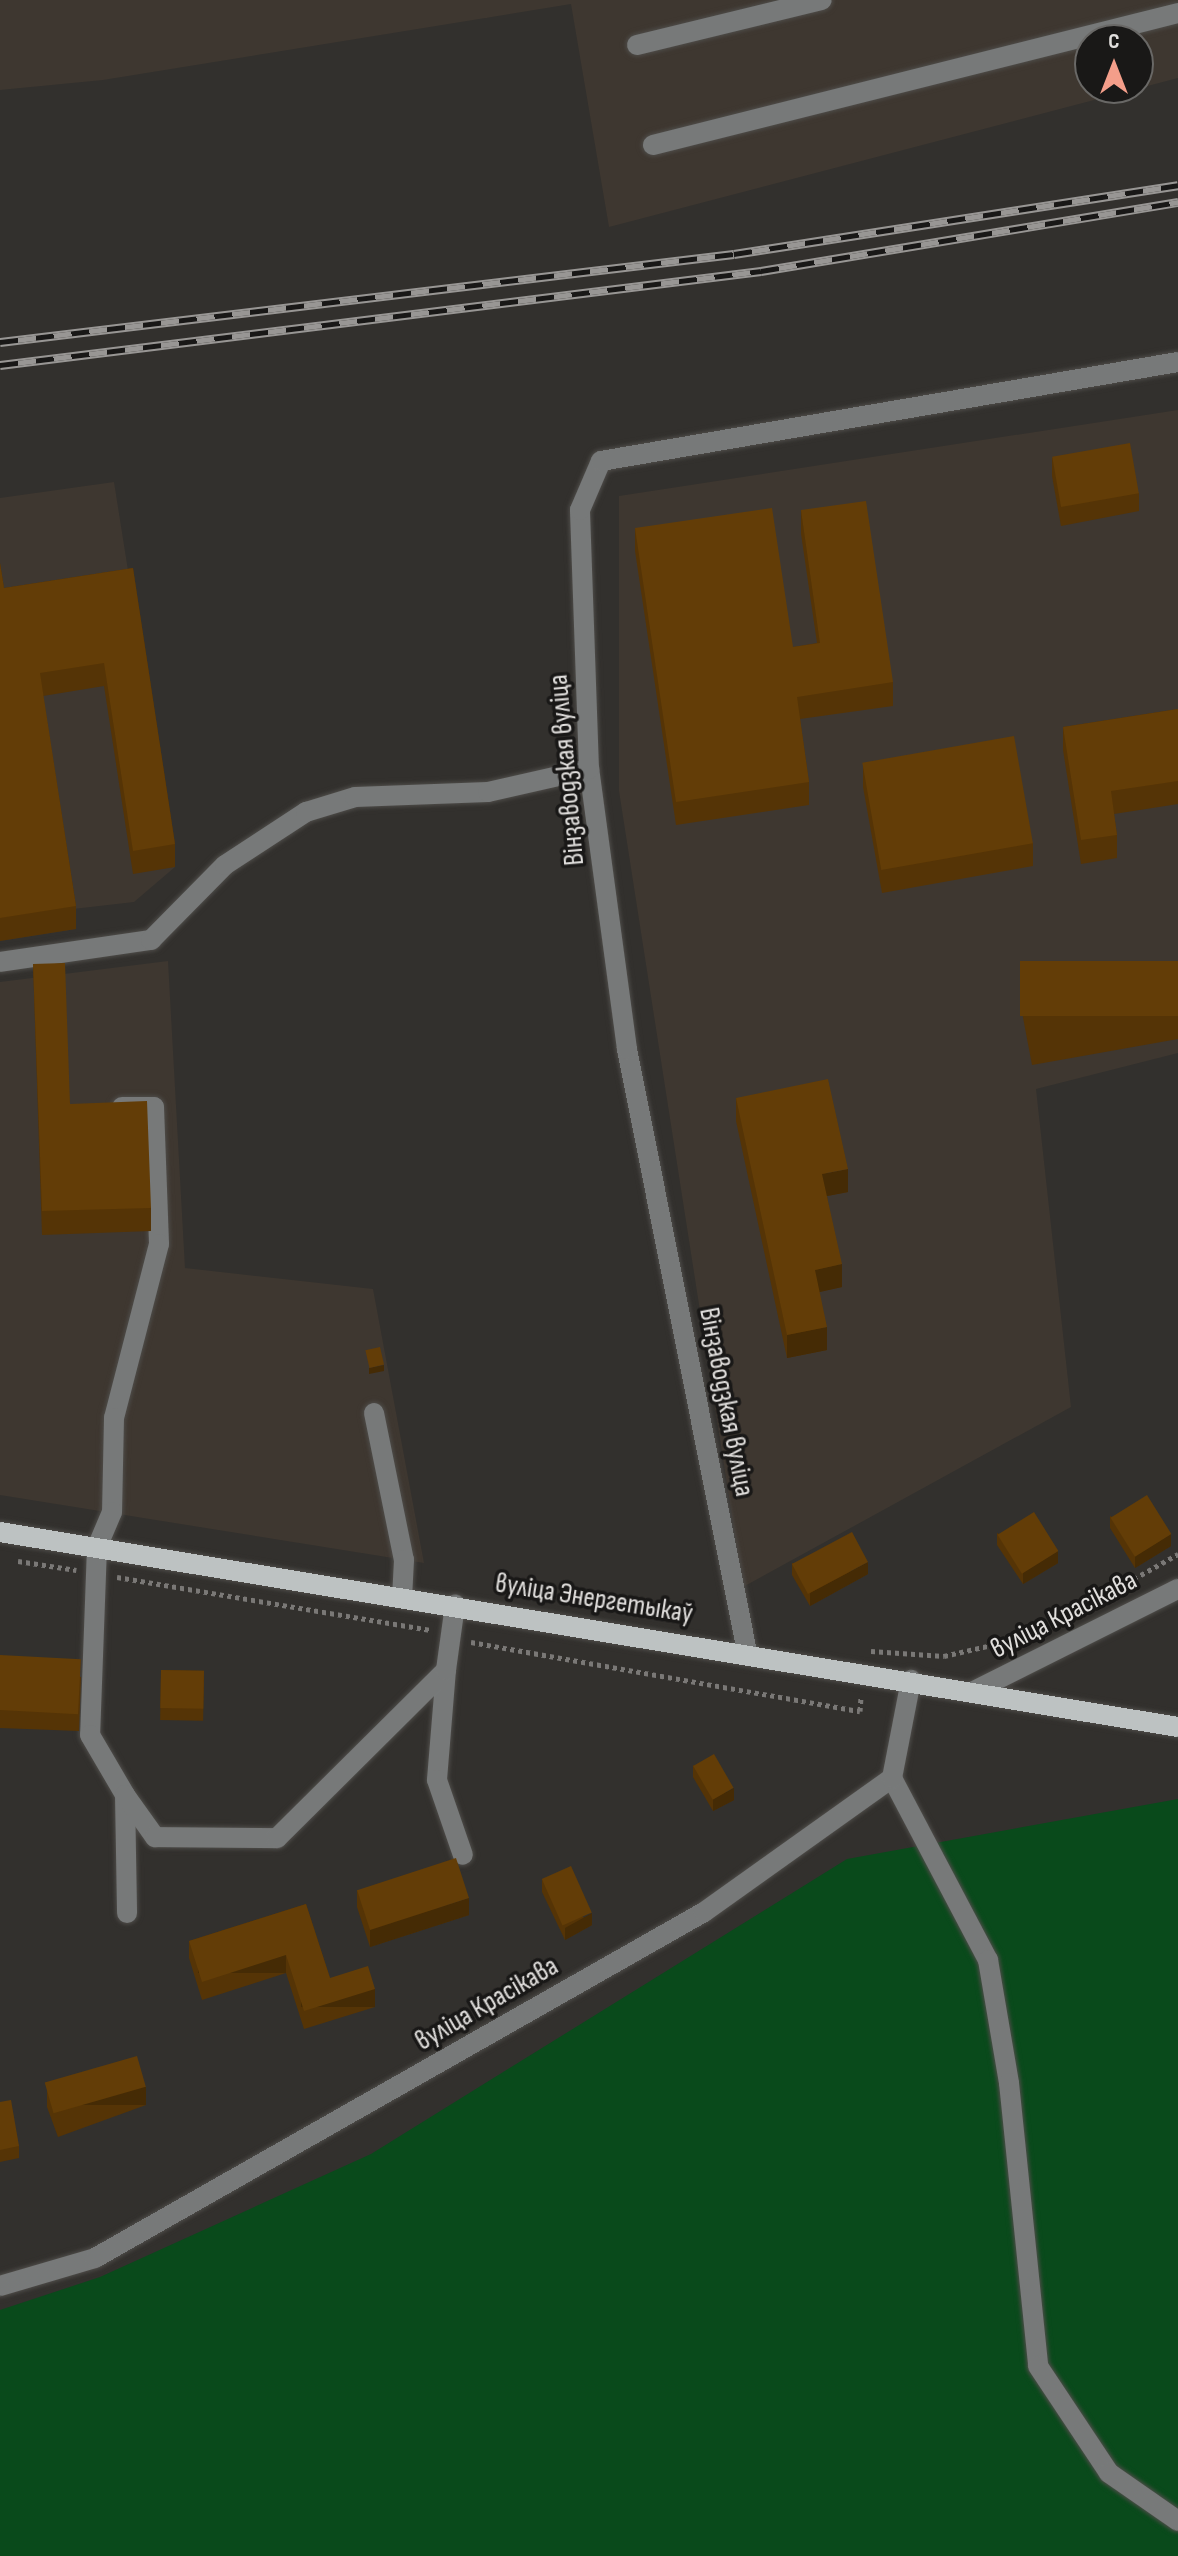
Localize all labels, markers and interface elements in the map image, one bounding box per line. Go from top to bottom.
north arrow [1074,24,1154,104]
text: С [1108,28,1120,55]
street label: Вінзаводзкая вуліца [542,673,592,867]
street label: Вінзаводзкая вуліца [691,1305,761,1499]
street label: вуліца Красікава [985,1564,1143,1666]
street label: вуліца Энергетыкаў [493,1567,695,1631]
street label: вуліца Красікава [410,1950,564,2058]

